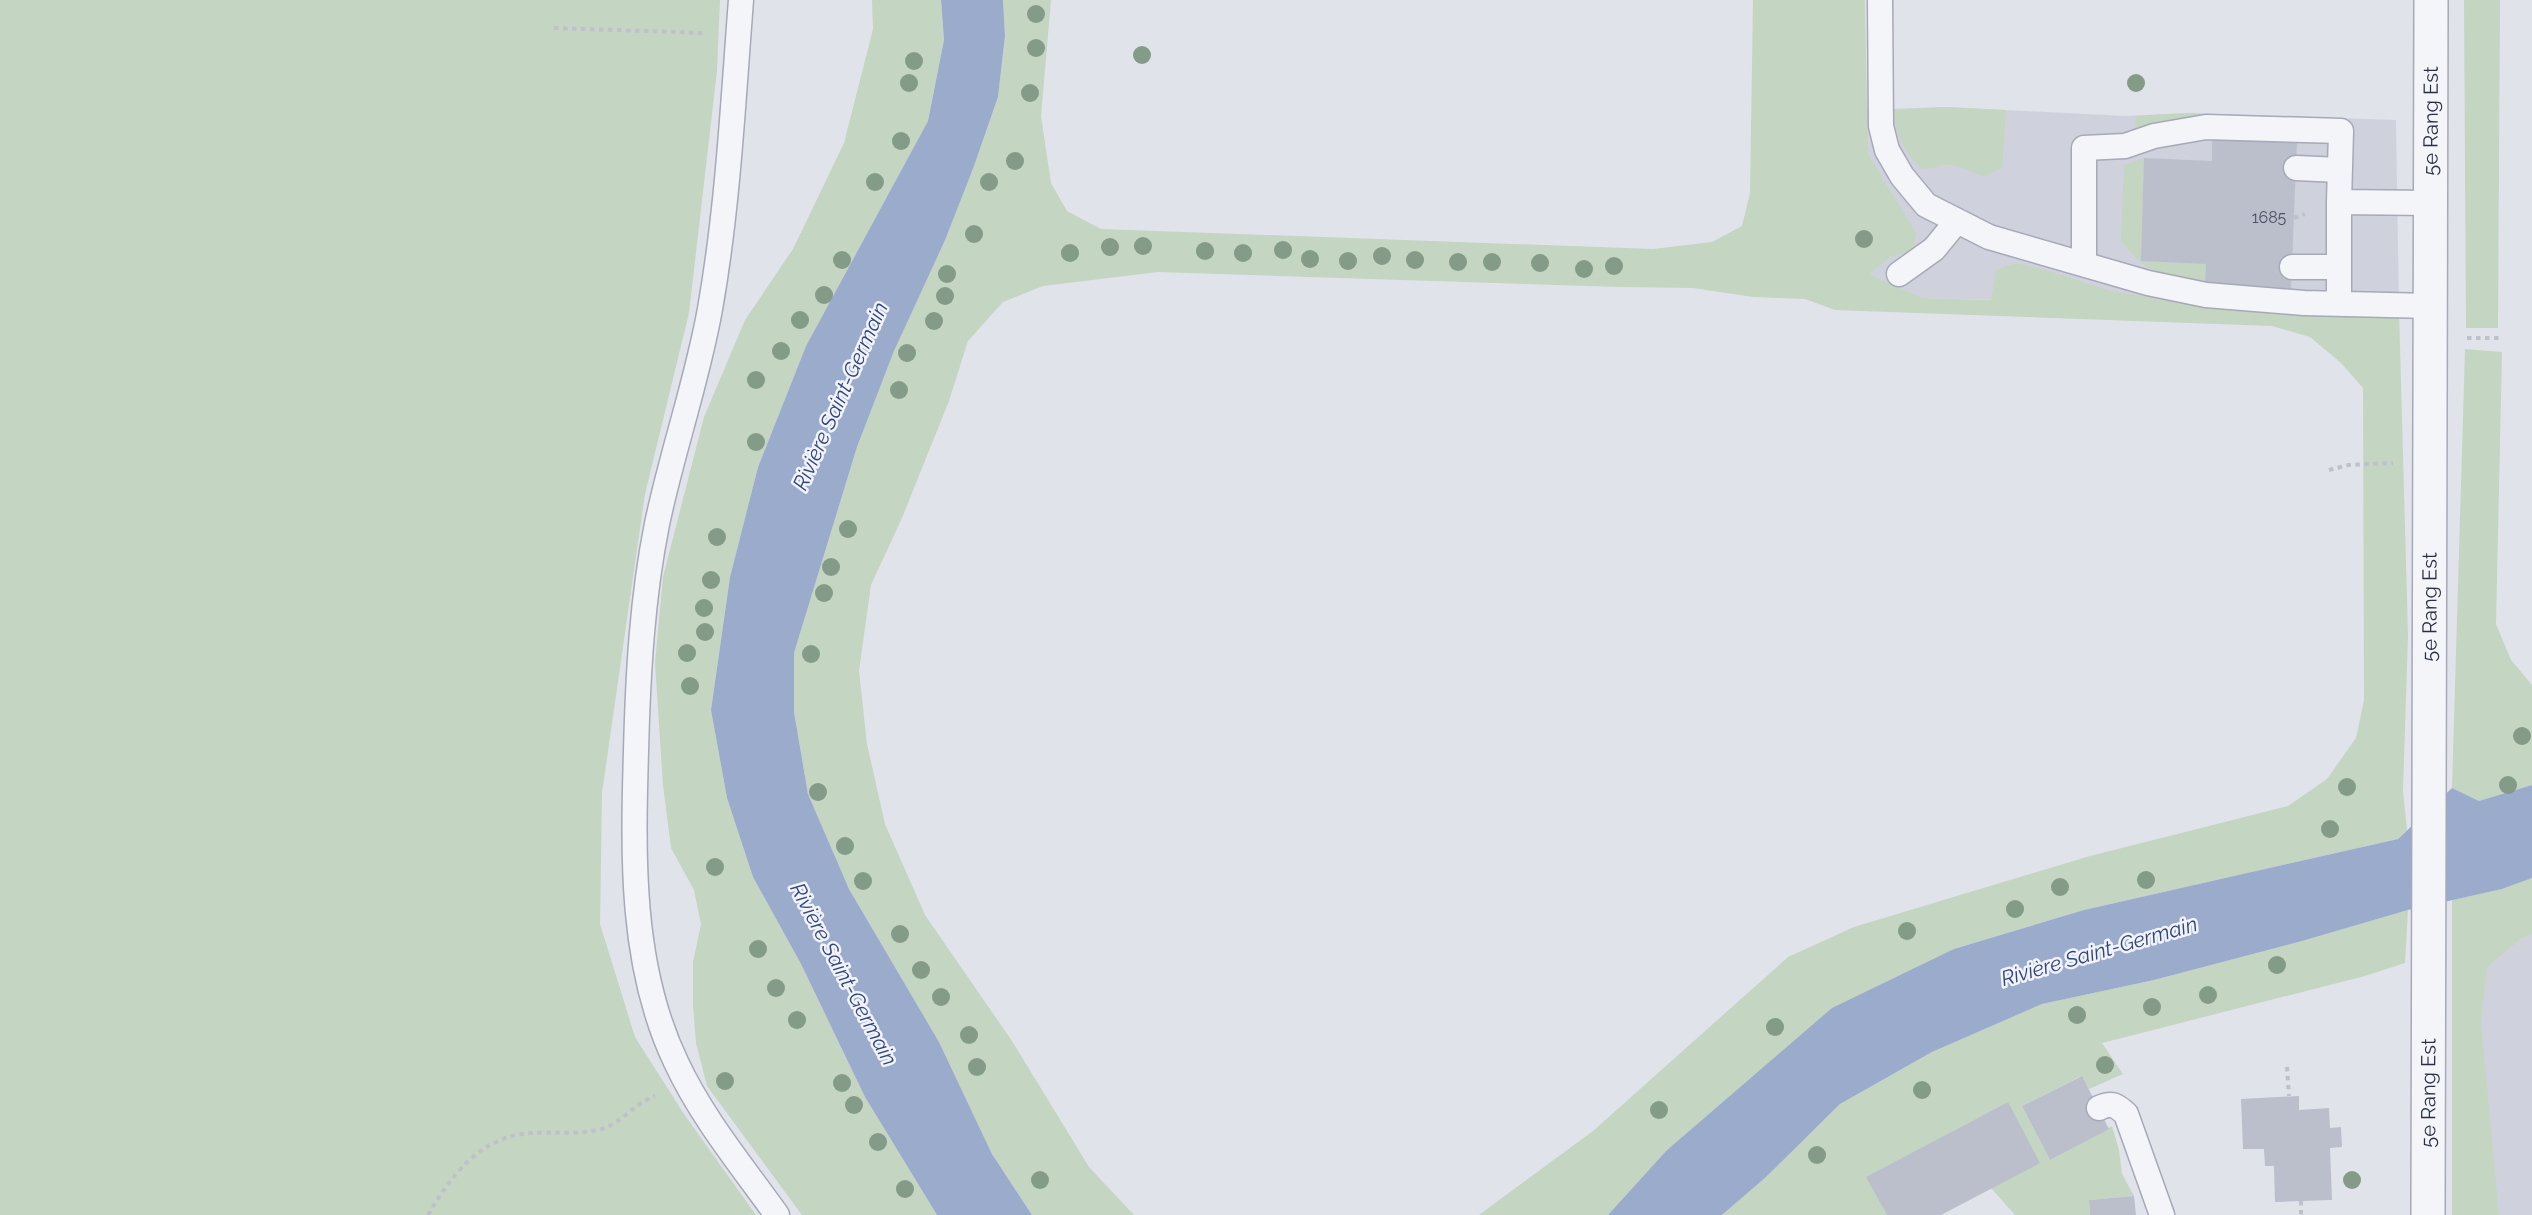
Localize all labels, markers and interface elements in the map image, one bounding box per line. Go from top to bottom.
street label: 5e Rang Est [2419,66,2443,176]
house number: 1685 [2252,208,2287,227]
water label: Rivière Saint-Germain [787,298,893,494]
street label: 5e Rang Est [2417,552,2442,662]
water label: Rivière Saint-Germain [785,878,903,1070]
water label: Rivière Saint-Germain [1998,911,2200,991]
street label: 5e Rang Est [2416,1038,2440,1148]

